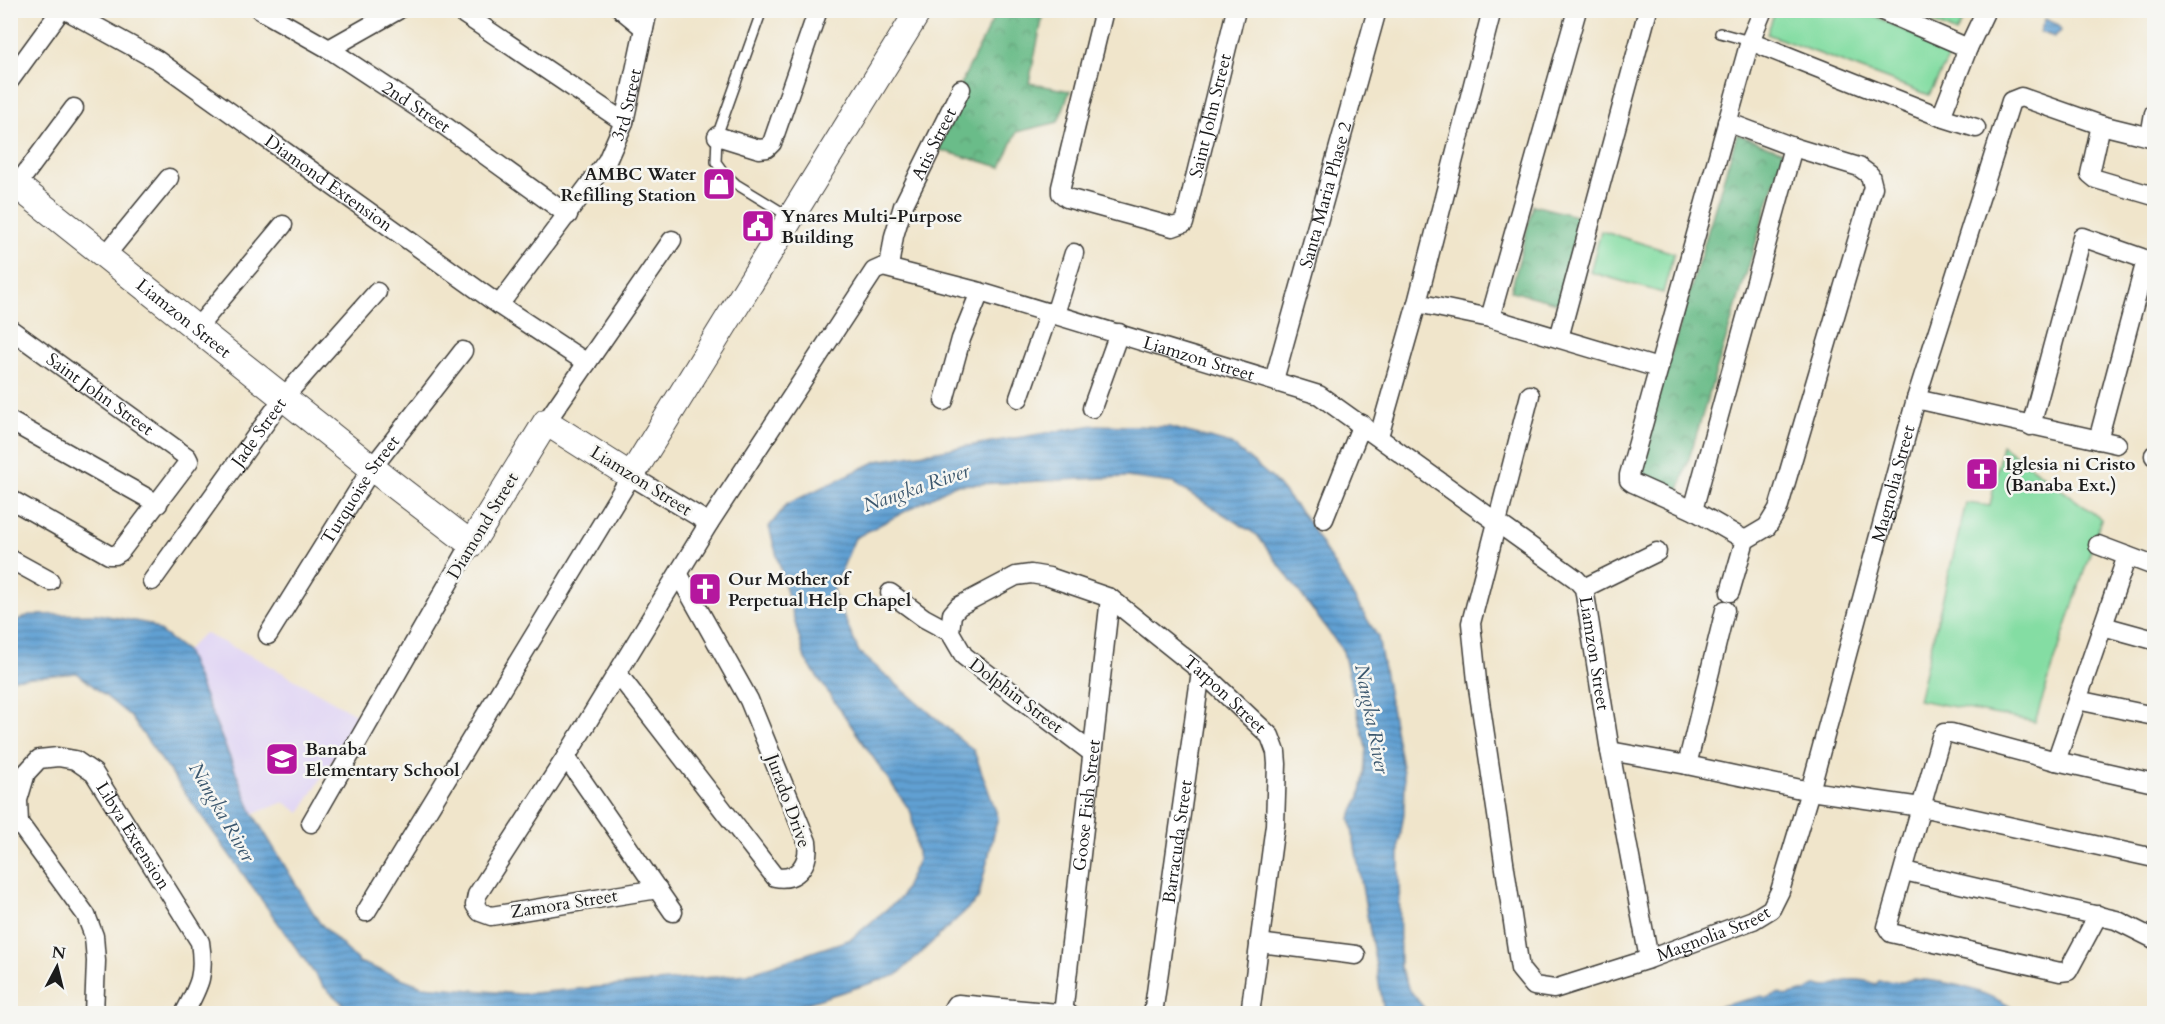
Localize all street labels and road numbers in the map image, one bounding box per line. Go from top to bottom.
street label: Saint John Street [1183,51,1237,180]
street label: 3rd Street [605,66,648,145]
street label: 2nd Street [377,75,456,139]
street label: Atis Street [905,103,962,184]
street label: Santa Maria Phase 2 [1293,119,1358,271]
street label: Diamond Extension [259,128,398,238]
street label: Liamzon Street [131,273,237,364]
street label: Liamzon Street [1140,330,1258,387]
street label: Saint John Street [41,347,159,442]
street label: Jade Street [223,392,292,474]
street label: Magnolia Street [1865,422,1921,545]
street label: Turquoise Street [315,430,406,549]
street label: Liamzon Street [586,440,697,522]
street label: Diamond Street [441,468,525,584]
street label: Liamzon Street [1573,595,1616,713]
street label: Tarpon Street [1178,649,1272,739]
street label: Dolphin Street [964,652,1068,740]
street label: Goose Fish Street [1067,738,1106,872]
street label: Jurado Drive [758,748,817,851]
street label: Libya Extension [90,777,177,895]
street label: Barracuda Street [1156,778,1198,905]
street label: Zamora Street [509,883,620,925]
street label: Magnolia Street [1653,900,1775,968]

